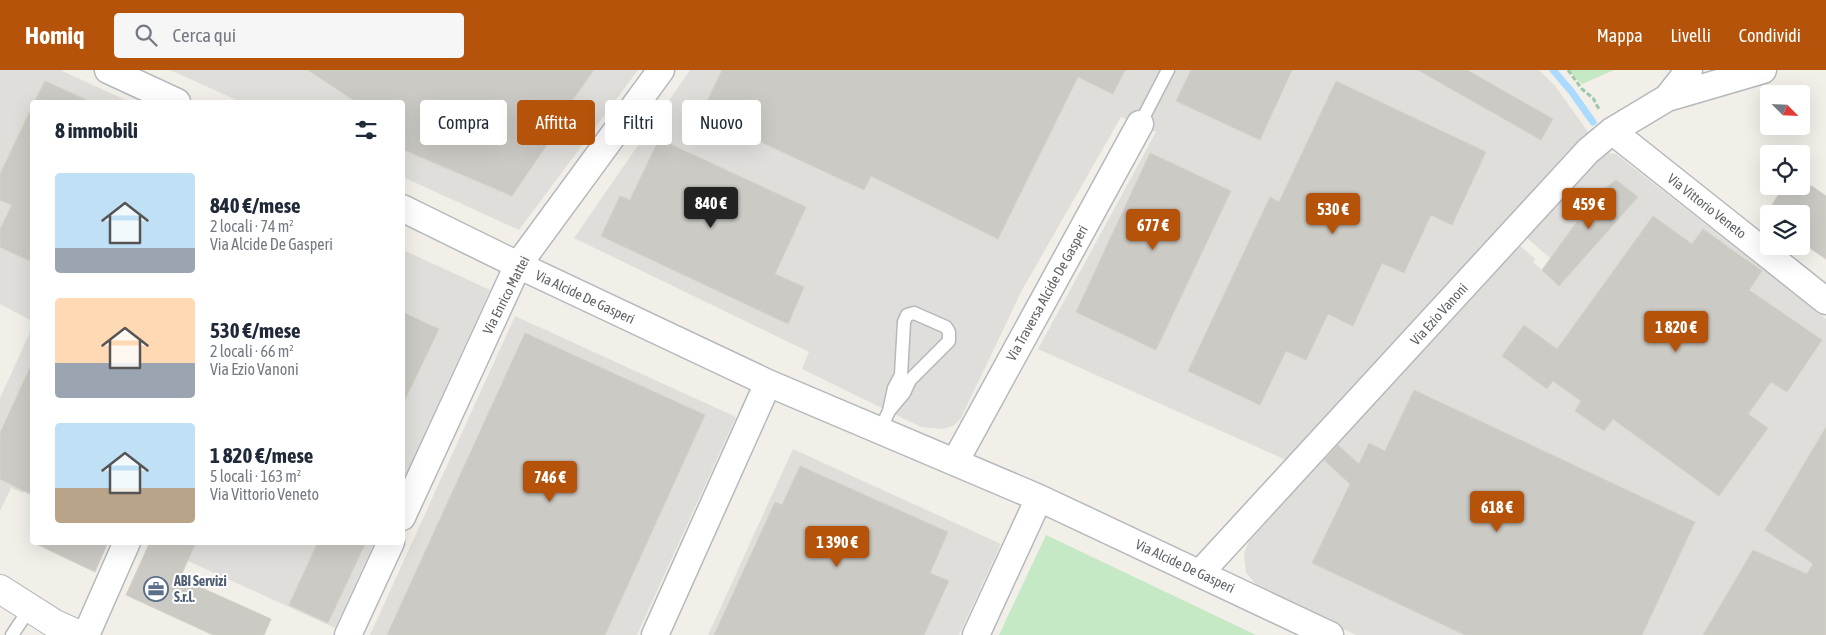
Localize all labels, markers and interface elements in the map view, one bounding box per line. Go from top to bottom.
search box [114,13,464,58]
icon: search [132,21,160,49]
text: Homiq [25,22,84,49]
text: Cerca qui [172,24,236,46]
text: Mappa [1597,25,1643,46]
text: Livelli [1671,25,1711,46]
text: Condividi [1739,25,1801,46]
north arrow [1760,85,1810,135]
map controls [1760,85,1810,255]
chip: Compra [420,100,507,145]
chip: Affitta [517,100,595,145]
chip: Filtri [605,100,672,145]
chip: Nuovo [682,100,761,145]
icon: filters [352,116,380,144]
text: 8 immobili [55,118,138,142]
button: locate [1760,145,1810,195]
street label: Via Vittorio Veneto [1665,170,1749,242]
pin: 840 € [676,186,746,229]
pin: 459 € [1554,188,1624,230]
pin: 530 € [1298,192,1368,235]
icon: home [95,193,155,253]
text: 840 €/mese [210,193,301,217]
text: 840 € [695,194,727,212]
text: 459 € [1573,195,1605,213]
text: 530 € [1317,200,1349,218]
button: layers [1760,205,1810,255]
pin: 677 € [1118,208,1188,251]
text: 677 € [1137,216,1169,234]
text: 2 locali · 74 m² [210,217,294,235]
street label: Via Traversa Alcide De Gasperi [1003,222,1091,364]
text: Via Alcide De Gasperi [210,235,333,253]
street label: Via Enrico Mattei [479,253,533,337]
street label: Via Alcide De Gasperi [533,267,637,327]
street label: Via Ezio Vanoni [1407,280,1471,348]
pin: 1 820 € [1630,310,1722,353]
icon: home [95,318,155,378]
text: 530 €/mese [210,318,301,342]
text: 1 820 € [1655,318,1697,336]
text: 2 locali · 66 m² [210,342,294,360]
text: Via Ezio Vanoni [210,360,299,378]
icon: home [95,443,155,503]
text: 1 820 €/mese [210,443,313,467]
pin: 746 € [515,460,585,503]
text: 5 locali · 163 m² [210,467,301,485]
text: 746 € [534,468,566,486]
text: Via Vittorio Veneto [210,485,319,503]
pin: 618 € [1462,490,1532,533]
text: 618 € [1481,498,1513,516]
pin: 1 390 € [791,526,883,568]
text: 1 390 € [816,533,858,551]
street label: Via Alcide De Gasperi [1133,536,1237,596]
place label: ABI Servizi S.r.l. [173,573,227,605]
office icon: ABI Servizi S.r.l. [143,576,169,602]

